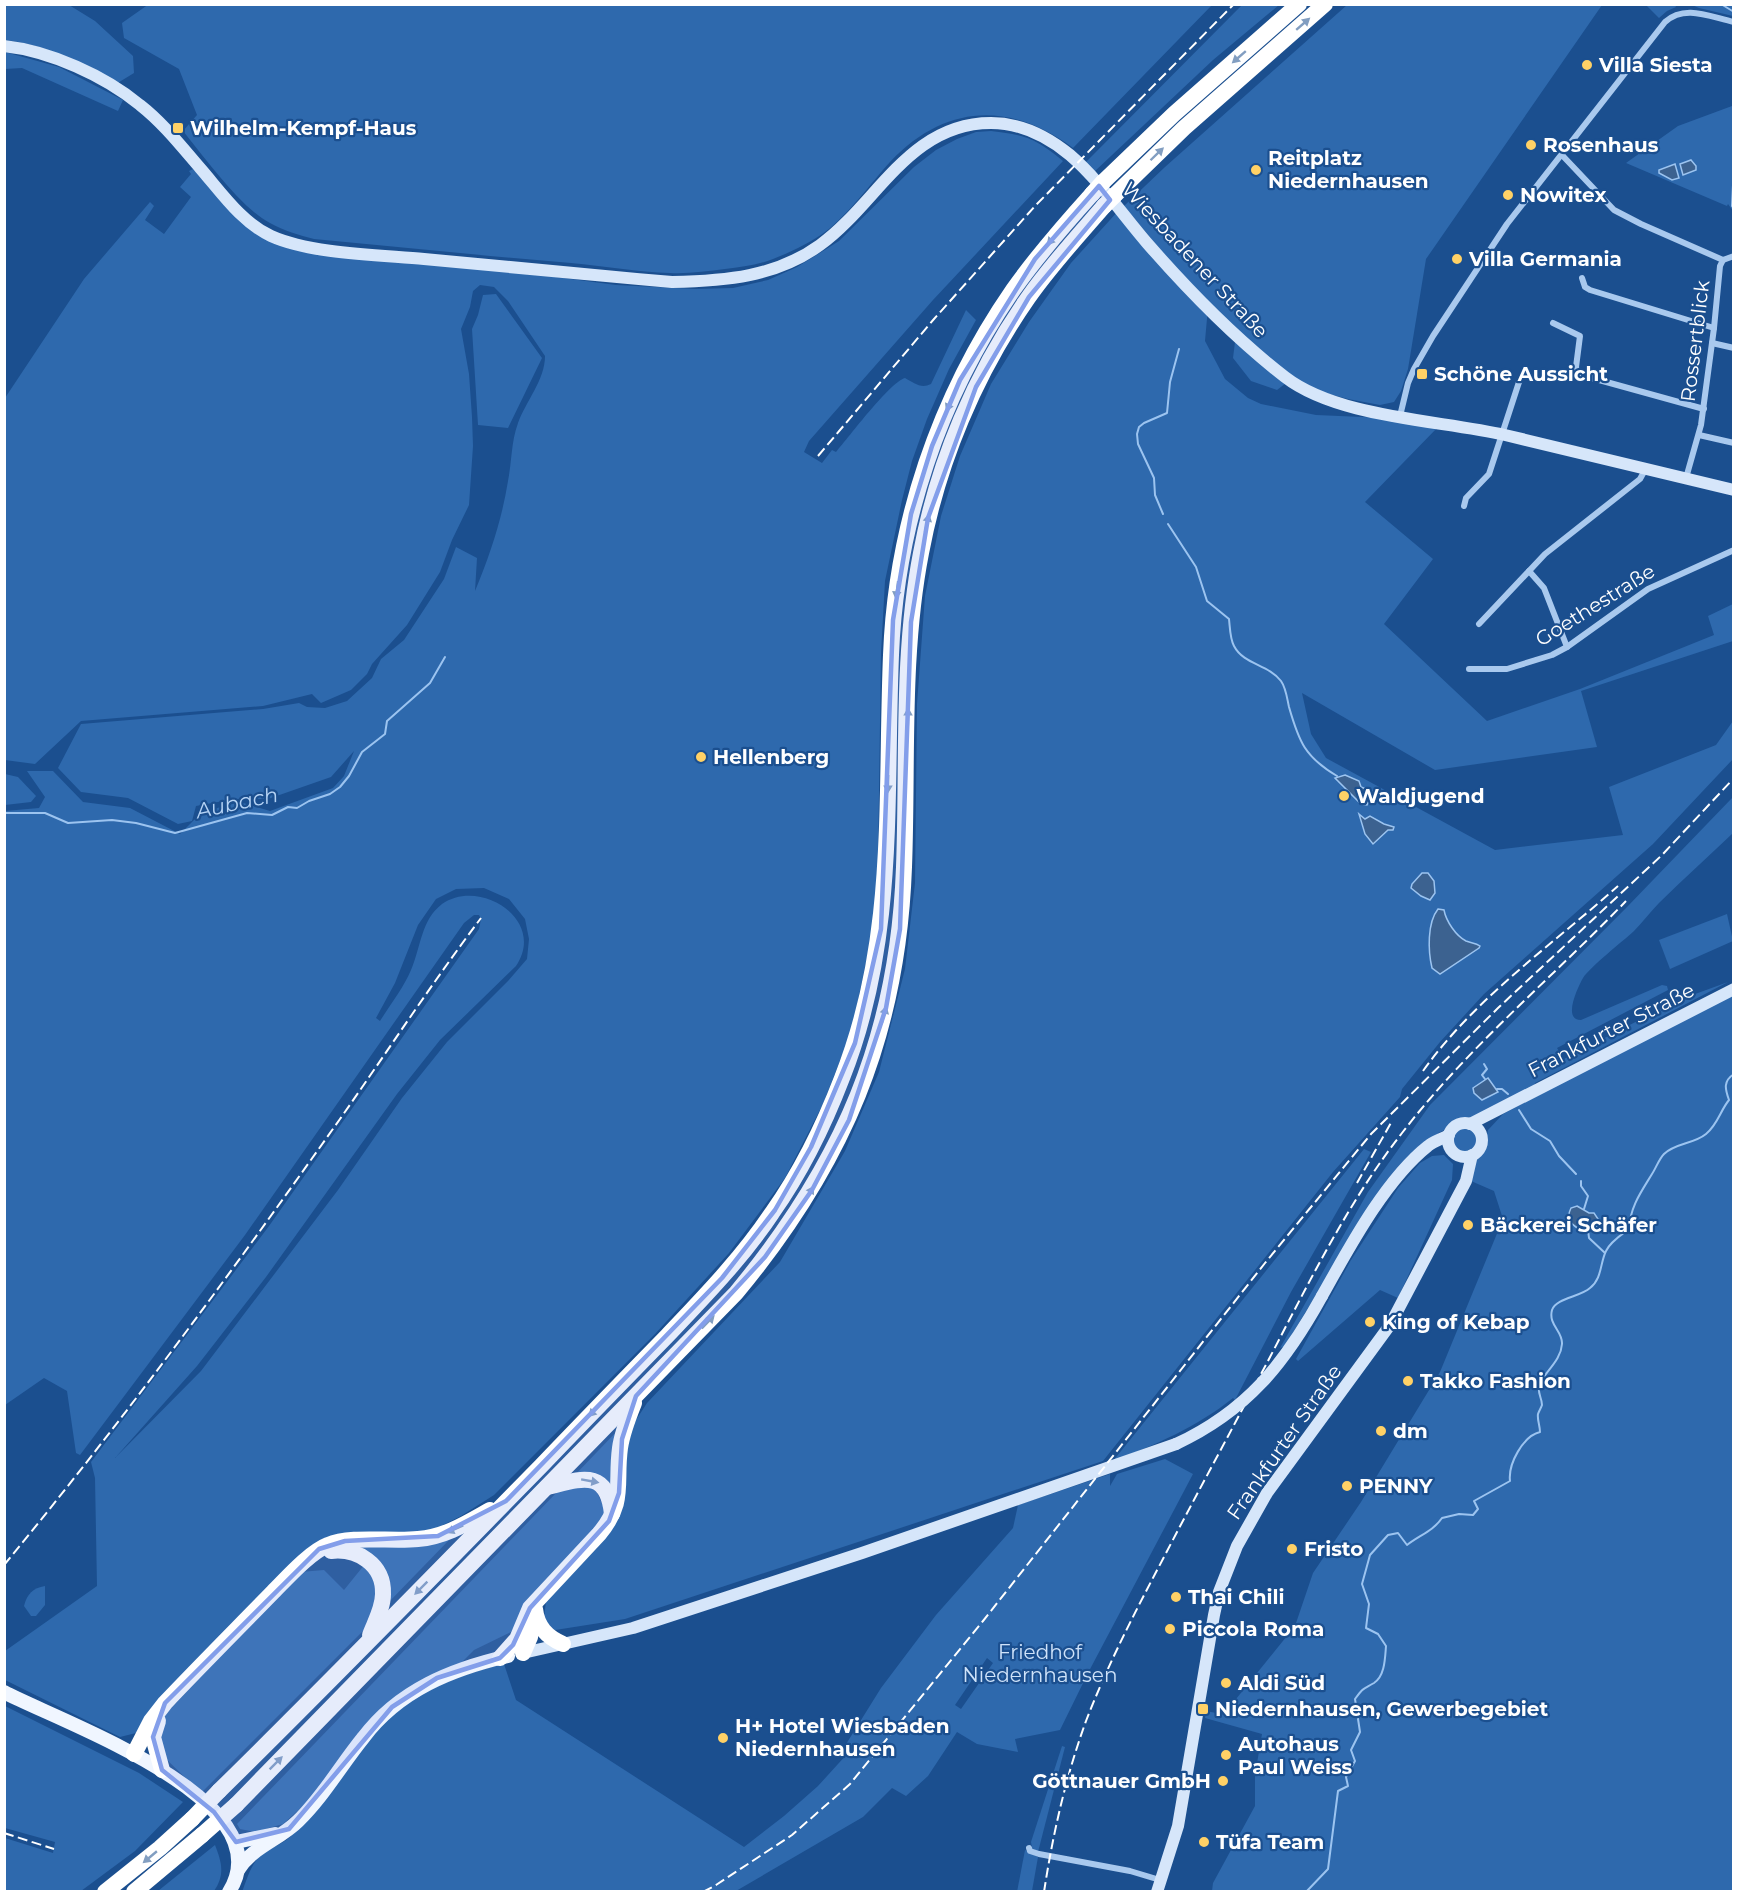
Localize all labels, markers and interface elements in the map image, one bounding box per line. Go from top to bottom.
one-way arrow [1295,18,1310,31]
one-way arrow [1232,50,1247,63]
place label: Villa Siesta [1598,53,1713,77]
marker: Villa Siesta [1580,58,1594,72]
place label: Wilhelm-Kempf-Haus [190,116,417,140]
marker: Wilhelm-Kempf-Haus [171,121,185,135]
place label: Rosenhaus [1543,133,1659,157]
marker: Rosenhaus [1524,138,1538,152]
place label: Reitplatz Niedernhausen [1268,146,1429,193]
one-way arrow [1150,147,1165,161]
marker: Reitplatz Niedernhausen [1249,163,1263,177]
street label: Wiesbadener Straße [1117,177,1273,343]
place label: Nowitex [1520,183,1606,207]
marker: Nowitex [1501,188,1515,202]
one-way arrow [1047,230,1060,245]
place label: Villa Germania [1468,247,1622,271]
marker: Villa Germania [1450,252,1464,266]
street label: Rossertblick [1676,279,1714,403]
place label: Schöne Aussicht [1434,362,1608,386]
marker: Schöne Aussicht [1415,367,1429,381]
one-way arrow [945,394,954,411]
one-way arrow [923,514,933,532]
street label: Goethestraße [1531,559,1659,651]
one-way arrow [892,580,901,599]
one-way arrow [903,707,913,726]
place label: Hellenberg [713,745,829,769]
marker: Hellenberg [694,750,708,764]
one-way arrow [883,775,893,794]
water label: Aubach [192,782,280,824]
place label: Waldjugend [1356,784,1485,808]
marker: Waldjugend [1337,789,1351,803]
street label: Frankfurter Straße [1524,978,1698,1082]
one-way arrow [880,1006,890,1024]
one-way arrow [804,1185,814,1202]
place label: Bäckerei Schäfer [1480,1213,1657,1237]
marker: Bäckerei Schäfer [1461,1218,1475,1232]
place label: King of Kebap [1382,1310,1530,1334]
one-way arrow [701,1315,715,1330]
marker: King of Kebap [1363,1315,1377,1329]
street label: Frankfurter Straße [1222,1360,1346,1524]
place label: Takko Fashion [1420,1369,1571,1393]
marker: Takko Fashion [1401,1374,1415,1388]
one-way arrow [588,1402,602,1417]
place label: dm [1393,1419,1428,1443]
marker: dm [1374,1424,1388,1438]
place label: PENNY [1359,1474,1433,1498]
one-way arrow [581,1477,600,1486]
marker: PENNY [1340,1479,1354,1493]
one-way arrow [445,1524,463,1534]
place label: Fristo [1304,1537,1363,1561]
marker: Fristo [1285,1542,1299,1556]
one-way arrow [414,1580,428,1594]
place label: Thai Chili [1188,1585,1285,1609]
marker: Thai Chili [1169,1590,1183,1604]
place label: Piccola Roma [1182,1617,1324,1641]
marker: Piccola Roma [1163,1622,1177,1636]
park label: Friedhof Niedernhausen [963,1640,1117,1687]
place label: Aldi Süd [1237,1671,1325,1695]
marker: Aldi Süd [1219,1676,1233,1690]
place label: Niedernhausen, Gewerbegebiet [1215,1697,1548,1721]
marker: Niedernhausen, Gewerbegebiet [1196,1702,1210,1716]
place label: H+ Hotel Wiesbaden Niedernhausen [735,1714,949,1761]
marker: H+ Hotel Wiesbaden Niedernhausen [716,1731,730,1745]
place label: Autohaus Paul Weiss [1237,1732,1353,1779]
marker: Autohaus Paul Weiss [1219,1748,1233,1762]
one-way arrow [269,1756,283,1770]
place label: Göttnauer GmbH [1032,1769,1211,1793]
marker: Göttnauer GmbH [1216,1774,1230,1788]
place label: Tüfa Team [1216,1830,1324,1854]
marker: Tüfa Team [1197,1835,1211,1849]
one-way arrow [142,1850,158,1863]

